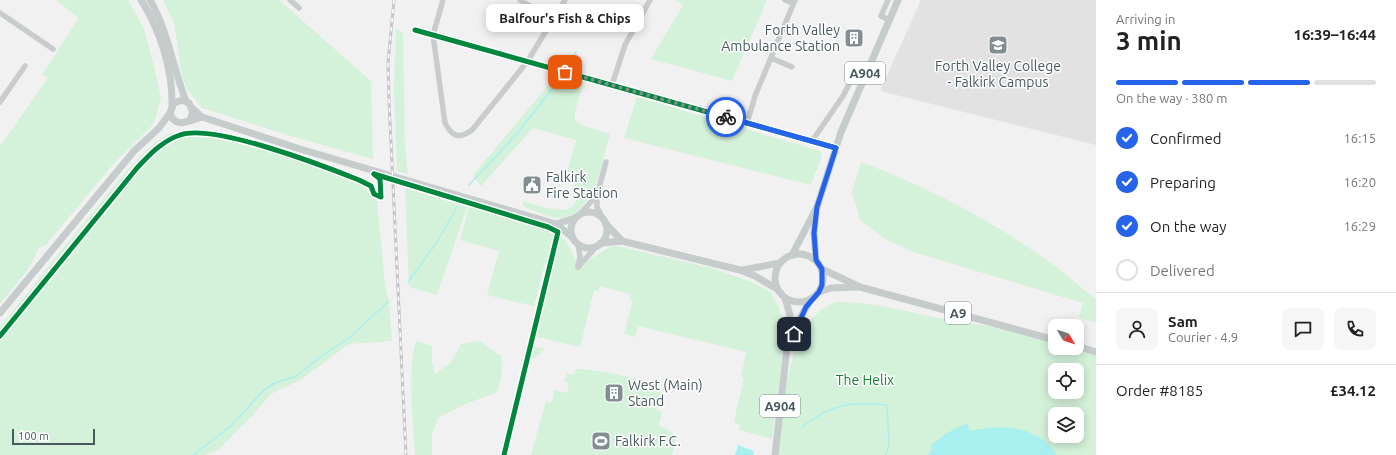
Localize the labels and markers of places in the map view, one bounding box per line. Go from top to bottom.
callout: Balfour's Fish & Chips [486,4,644,32]
place label: Forth Valley Ambulance Station [721,22,840,54]
building icon: Forth Valley Ambulance Station [843,27,865,49]
school or university icon: Forth Valley College - Falkirk Campus [987,34,1009,56]
pin [548,55,582,89]
place label: Forth Valley College - Falkirk Campus [935,58,1061,90]
place label: Falkirk Fire Station [546,169,618,201]
public building icon: Falkirk Fire Station [521,174,543,196]
pin [777,317,811,351]
place label: West (Main) Stand [628,377,703,409]
building icon: West (Main) Stand [603,382,625,404]
sports icon: Falkirk F.C. [590,430,612,452]
place label: Falkirk F.C. [615,433,681,449]

